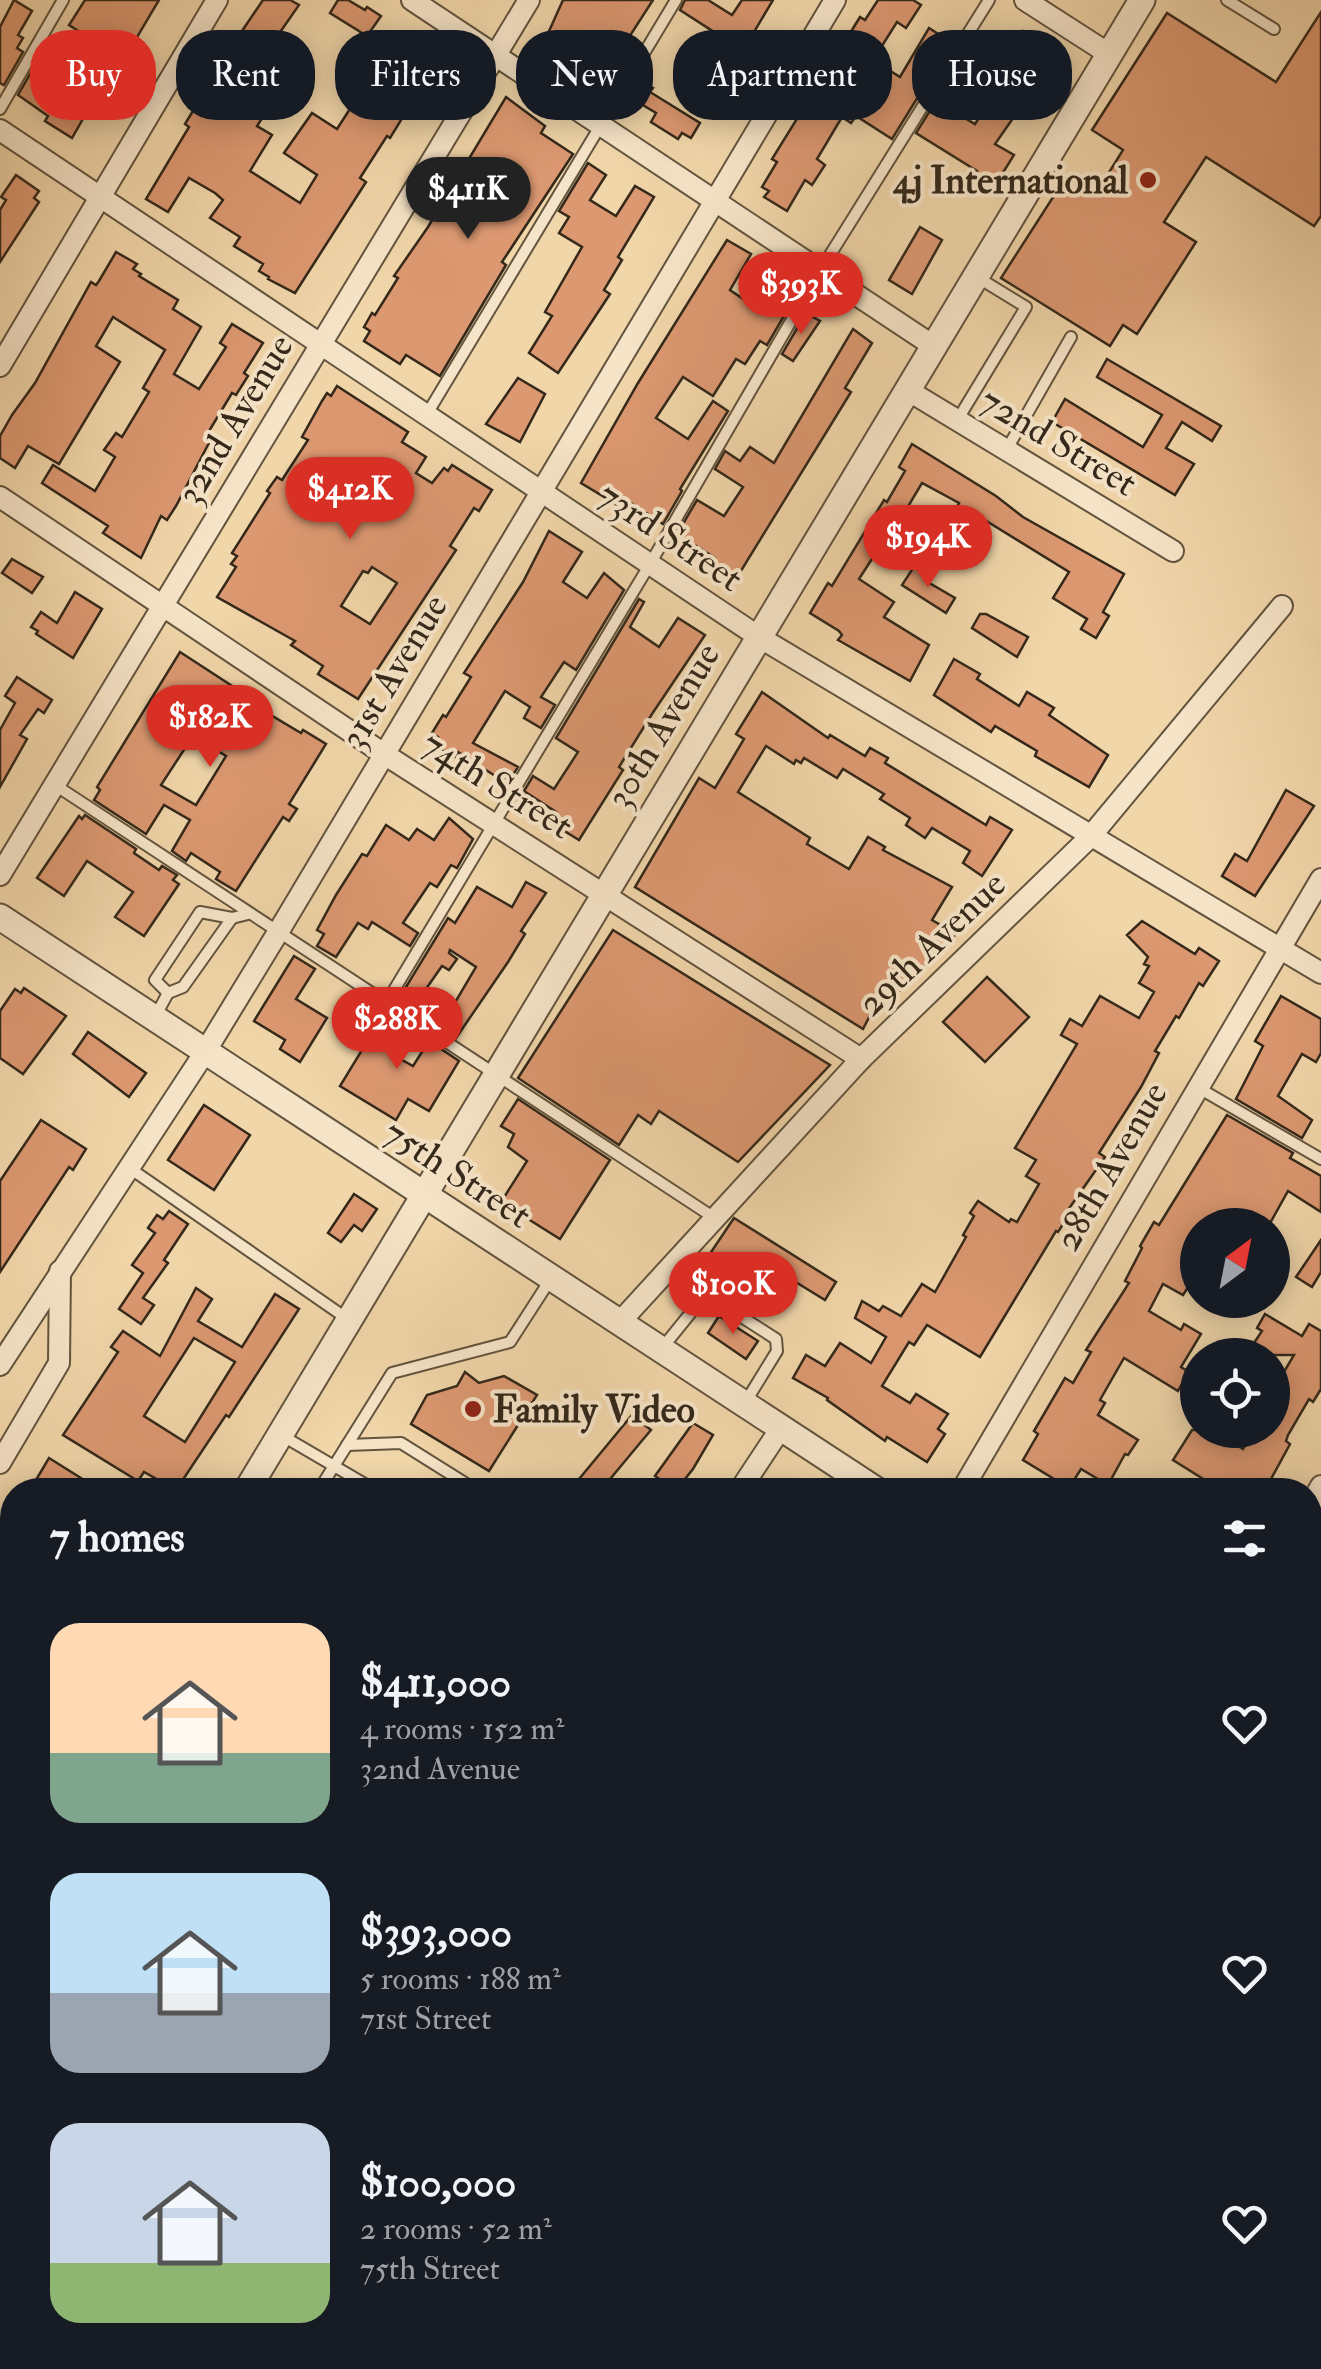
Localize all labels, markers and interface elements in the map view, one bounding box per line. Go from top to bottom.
chip: Buy [30,30,156,120]
chip: Rent [176,30,315,120]
chip: Filters [335,30,496,120]
chip: New [516,30,653,120]
chip: Apartment [673,30,892,120]
chip: House [912,30,1072,120]
pin: $411K [398,157,538,242]
place label: 4j International [892,157,1128,205]
text: $411K [428,169,508,209]
marker: 4j International [1137,169,1159,191]
pin: $393K [731,252,871,337]
text: $393K [760,264,842,304]
street label: 32nd Avenue [165,326,304,513]
street label: 72nd Street [971,376,1146,507]
pin: $412K [280,457,420,542]
text: $412K [307,469,393,509]
street label: 73rd Street [589,471,752,603]
pin: $194K [858,505,998,590]
text: $194K [885,517,971,557]
street label: 31st Avenue [329,586,459,757]
street label: 30th Avenue [595,634,731,817]
pin: $182K [140,685,280,770]
text: $182K [168,697,252,737]
street label: 74th Street [413,720,582,850]
street label: 29th Avenue [847,861,1016,1027]
pin: $288K [327,987,467,1072]
text: $288K [354,999,440,1039]
street label: 28th Avenue [1043,1073,1179,1260]
street label: 75th Street [375,1109,540,1239]
north arrow [1180,1208,1290,1318]
map controls [1180,1208,1290,1448]
pin: $100K [663,1252,803,1337]
text: $100K [691,1264,775,1304]
button: locate [1180,1338,1290,1448]
place label: Family Video [493,1386,695,1434]
marker: Family Video [462,1398,484,1420]
icon: filters [1217,1511,1272,1566]
text: 7 homes [50,1512,185,1564]
text: $411,000 [360,1657,511,1709]
icon: home [130,1663,250,1783]
icon: heart [1217,1696,1272,1751]
text: 4 rooms · 152 m² [360,1709,564,1749]
text: 32nd Avenue [360,1749,520,1789]
text: $393,000 [360,1907,512,1959]
icon: home [130,1913,250,2033]
icon: heart [1217,1946,1272,2001]
text: 5 rooms · 188 m² [360,1959,561,1999]
text: 71st Street [360,1999,491,2039]
text: $100,000 [360,2157,516,2209]
icon: home [130,2163,250,2283]
icon: heart [1217,2196,1272,2251]
text: 2 rooms · 52 m² [360,2209,552,2249]
text: 75th Street [360,2249,500,2289]

